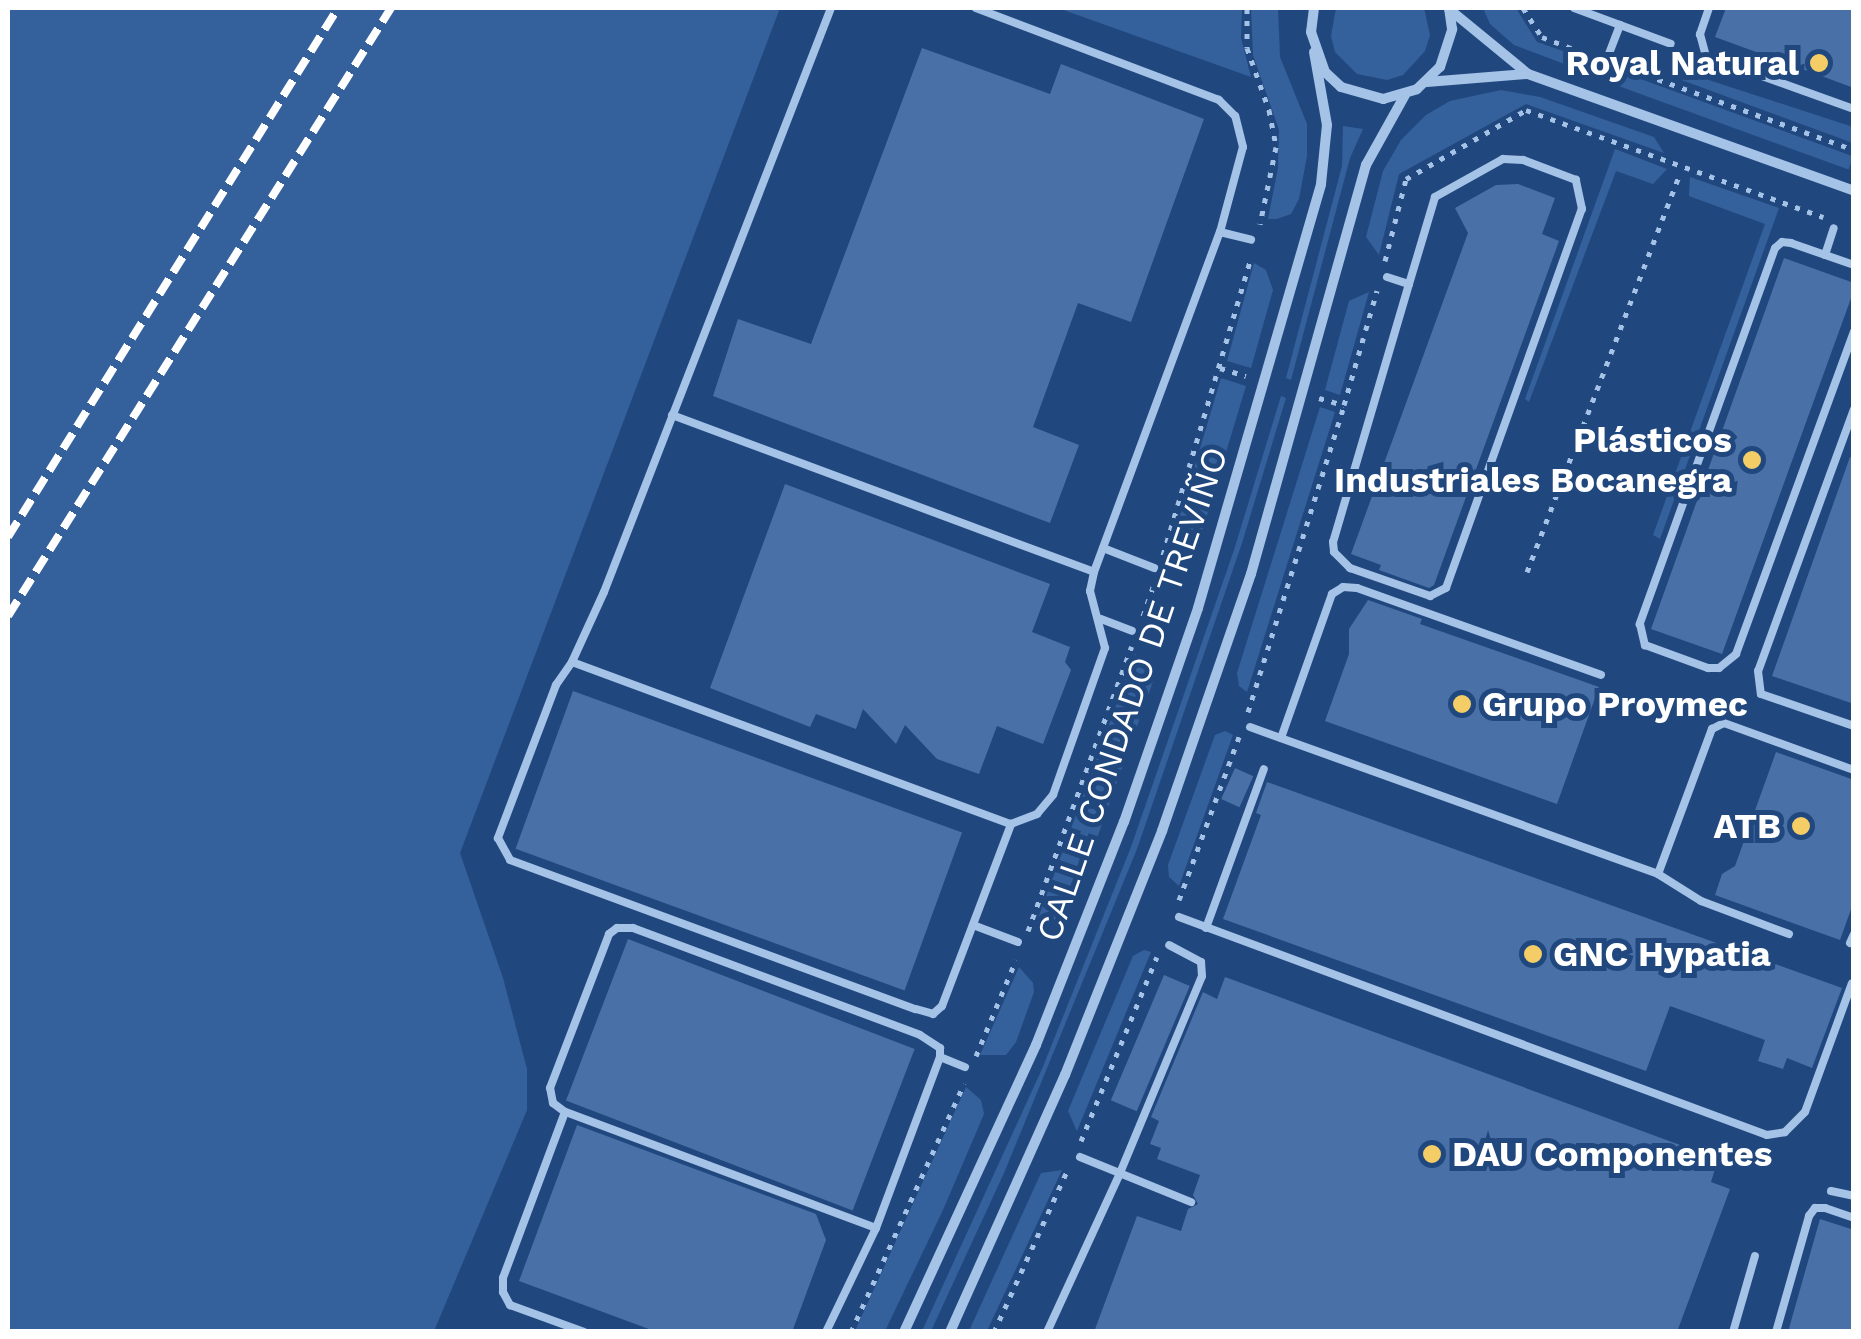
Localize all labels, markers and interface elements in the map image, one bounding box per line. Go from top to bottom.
place label: Royal Natural [1565,42,1799,84]
marker: Royal Natural [1808,52,1830,74]
place label: Plásticos Industriales Bocanegra [1334,419,1732,501]
street label: CALLE CONDADO DE TREVIÑO [1027,441,1237,947]
marker: Plásticos Industriales Bocanegra [1741,449,1763,471]
place label: Grupo Proymec [1482,683,1748,725]
marker: Grupo Proymec [1451,693,1473,715]
place label: ATB [1713,805,1781,847]
marker: ATB [1790,815,1812,837]
place label: GNC Hypatia [1553,933,1771,975]
marker: GNC Hypatia [1522,943,1544,965]
place label: DAU Componentes [1452,1133,1772,1175]
marker: DAU Componentes [1421,1143,1443,1165]

